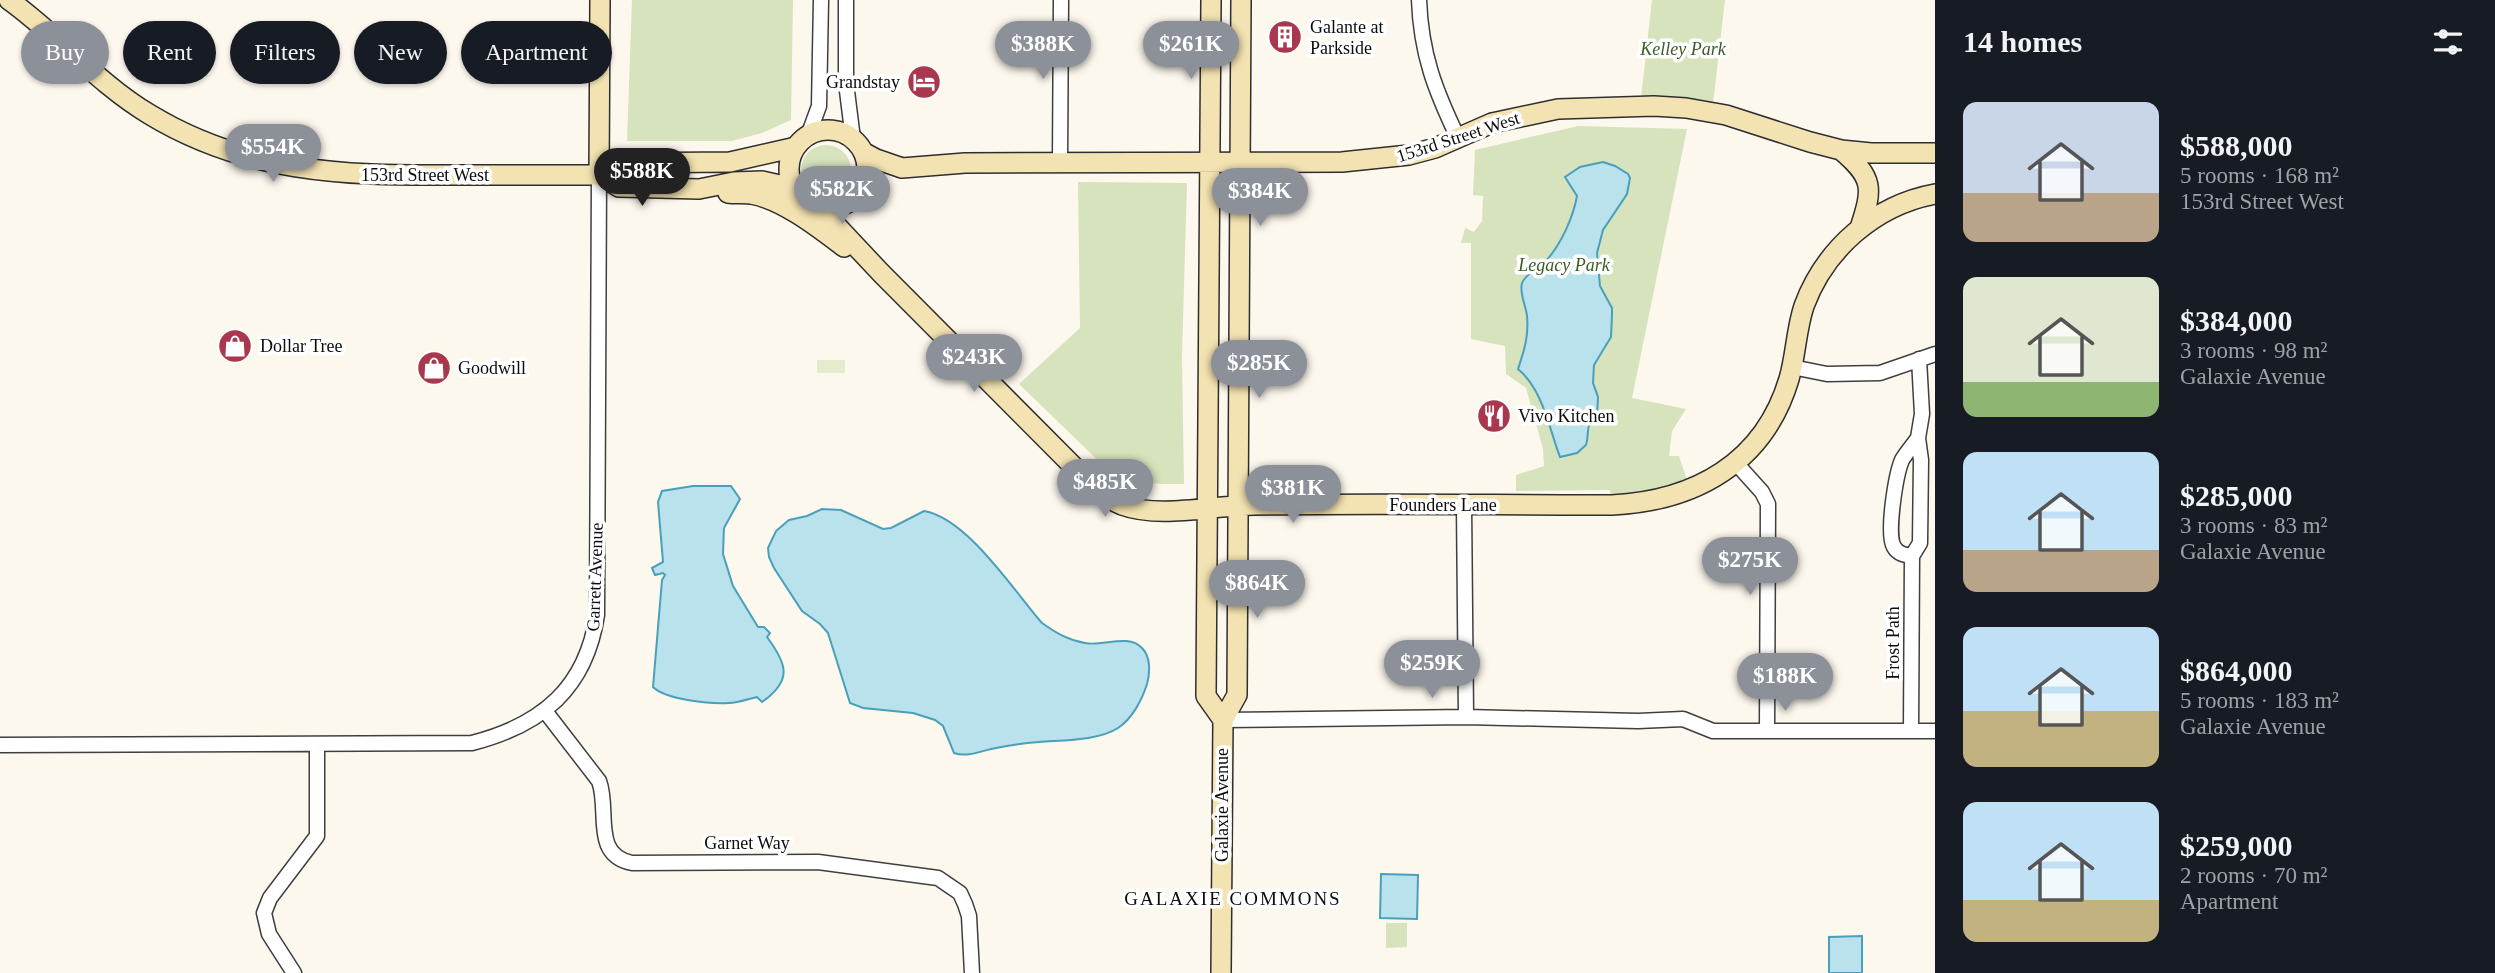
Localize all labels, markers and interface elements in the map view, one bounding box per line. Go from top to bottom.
place label: Galante at Parkside [1310,17,1383,58]
building icon: Galante at Parkside [1266,18,1304,56]
chip: Buy [21,21,109,84]
chip: Rent [123,21,216,84]
chip: Filters [230,21,340,84]
chip: New [354,21,447,84]
chip: Apartment [461,21,612,84]
pin: $388K [994,22,1092,81]
pin: $261K [1142,22,1240,81]
icon: filters [2429,23,2467,61]
text: 14 homes [1963,25,2082,58]
text: $388K [1011,31,1075,56]
text: $261K [1159,31,1223,56]
park label: Kelley Park [1639,39,1727,59]
hotel icon: Grandstay [905,63,943,101]
place label: Grandstay [826,72,900,92]
street label: 153rd Street West [1394,108,1522,166]
pin: $554K [224,124,322,184]
text: $588,000 [2180,129,2293,162]
icon: home [2019,130,2103,214]
text: $554K [241,134,305,159]
pin: $588K [593,148,691,208]
text: $588K [610,158,674,183]
text: 5 rooms · 168 m² [2180,163,2339,188]
street label: 153rd Street West [361,165,489,185]
pin: $582K [793,166,891,226]
pin: $384K [1211,168,1309,228]
text: $582K [810,176,874,201]
text: $384K [1228,178,1292,203]
text: 153rd Street West [2180,189,2344,214]
park label: Legacy Park [1517,255,1611,275]
text: $384,000 [2180,304,2293,337]
icon: home [2019,305,2103,389]
shop icon: Dollar Tree [216,327,254,365]
pin: $243K [925,334,1023,394]
place label: Dollar Tree [260,336,343,356]
text: 3 rooms · 98 m² [2180,338,2327,363]
pin: $285K [1210,340,1308,400]
text: $243K [942,344,1006,369]
shop icon: Goodwill [415,349,453,387]
text: $285K [1227,350,1291,375]
place label: Goodwill [458,358,526,378]
text: Galaxie Avenue [2180,364,2326,389]
restaurant icon: Vivo Kitchen [1475,397,1513,435]
place label: Vivo Kitchen [1518,406,1614,426]
pin: $485K [1056,460,1154,519]
pin: $381K [1244,466,1342,525]
text: $485K [1073,469,1137,494]
text: $381K [1261,475,1325,500]
text: $285,000 [2180,479,2293,512]
icon: home [2019,480,2103,564]
street label: Founders Lane [1389,495,1497,515]
text: 3 rooms · 83 m² [2180,513,2327,538]
street label: Garrett Avenue [583,522,607,632]
pin: $275K [1701,538,1799,597]
text: Galaxie Avenue [2180,539,2326,564]
text: $275K [1718,547,1782,572]
pin: $864K [1208,560,1306,620]
text: $864K [1225,570,1289,595]
street label: Frost Path [1883,606,1903,680]
pin: $259K [1383,640,1481,700]
text: $259K [1400,650,1464,675]
pin: $188K [1736,654,1834,713]
text: $864,000 [2180,654,2293,687]
icon: home [2019,655,2103,739]
text: $188K [1753,663,1817,688]
text: 5 rooms · 183 m² [2180,688,2339,713]
text: Galaxie Avenue [2180,714,2326,739]
street label: Galaxie Avenue [1212,748,1232,862]
text: $259,000 [2180,829,2293,862]
icon: home [2019,830,2103,914]
street label: Garnet Way [704,833,790,853]
text: 2 rooms · 70 m² [2180,863,2327,888]
district label: GALAXIE COMMONS [1124,888,1342,909]
text: Apartment [2180,889,2278,914]

